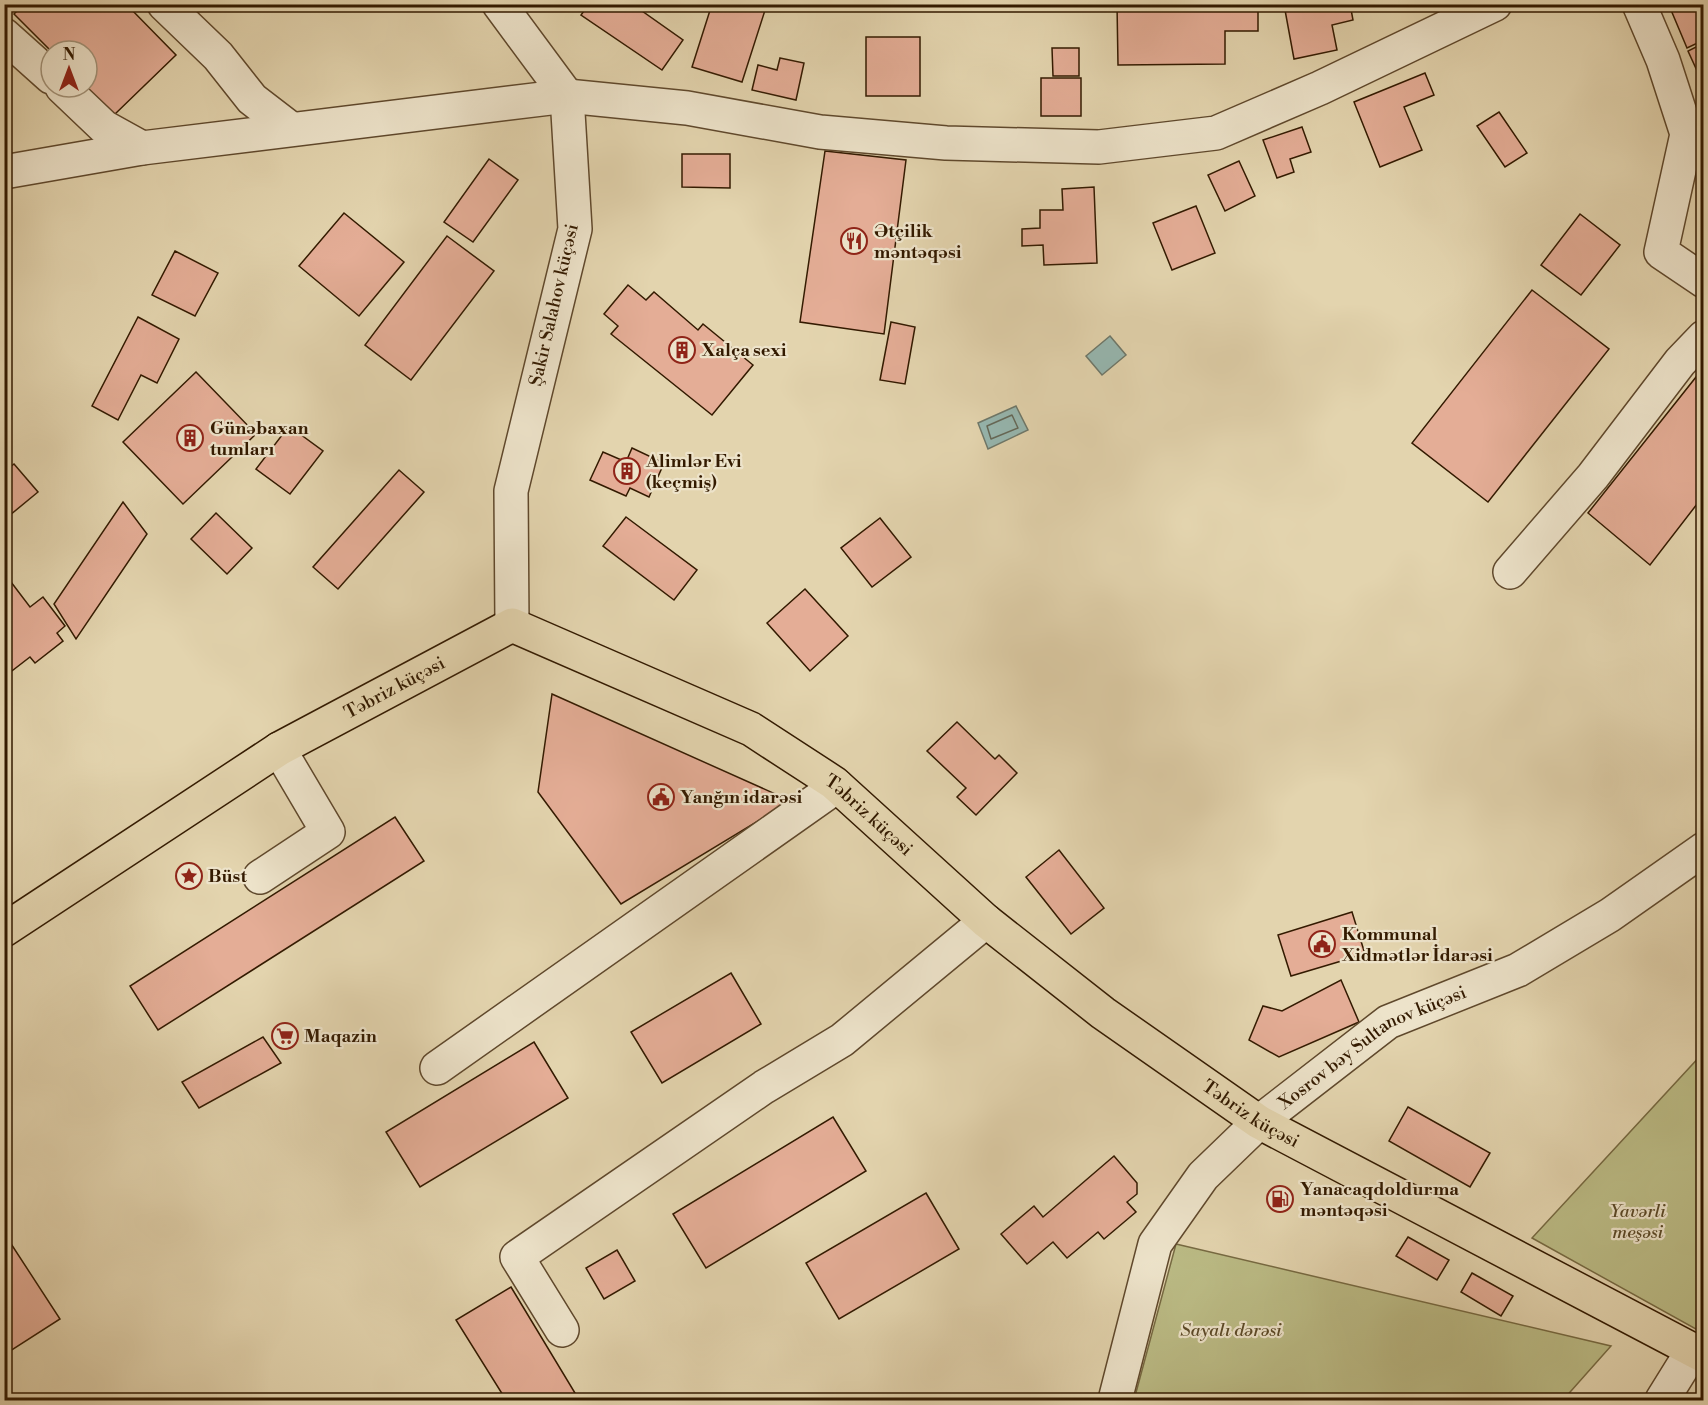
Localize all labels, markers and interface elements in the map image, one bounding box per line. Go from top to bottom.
north arrow [39,39,99,99]
text: N [63,45,76,65]
place label: Ətçilik məntəqəsi [874,220,962,264]
street label: Şakir Salahov küçəsi [524,222,584,388]
restaurant icon: Ətçilik məntəqəsi [839,226,869,256]
building icon: Xalça sexi [667,335,697,365]
place label: Xalça sexi [701,339,787,362]
place label: Günəbaxan tumları [210,417,308,461]
building icon: Günəbaxan tumları [175,423,205,453]
place label: Alimlər Evi (keçmiş) [645,450,742,494]
building icon: Alimlər Evi (keçmiş) [612,456,642,486]
street label: Təbriz küçəsi [340,651,449,724]
street label: Təbriz küçəsi [821,769,918,861]
public building icon: Yanğın idarəsi [646,782,676,812]
place label: Yanğın idarəsi [680,786,802,809]
place icon: Büst [174,861,204,891]
place label: Büst [208,865,247,888]
place label: Kommunal Xidmətlər İdarəsi [1341,923,1493,967]
public building icon: Kommunal Xidmətlər İdarəsi [1307,929,1337,959]
street label: Xosrov bəy Sultanov küçəsi [1273,980,1470,1115]
supermarket icon: Maqazin [270,1021,300,1051]
place label: Maqazin [304,1025,377,1048]
street label: Təbriz küçəsi [1198,1074,1303,1153]
place label: Yanacaqdoldurma məntəqəsi [1300,1178,1459,1222]
fuel station icon: Yanacaqdoldurma məntəqəsi [1265,1184,1295,1214]
park label: Yavərli meşəsi [1610,1200,1666,1244]
park label: Sayalı dərəsi [1180,1319,1282,1342]

